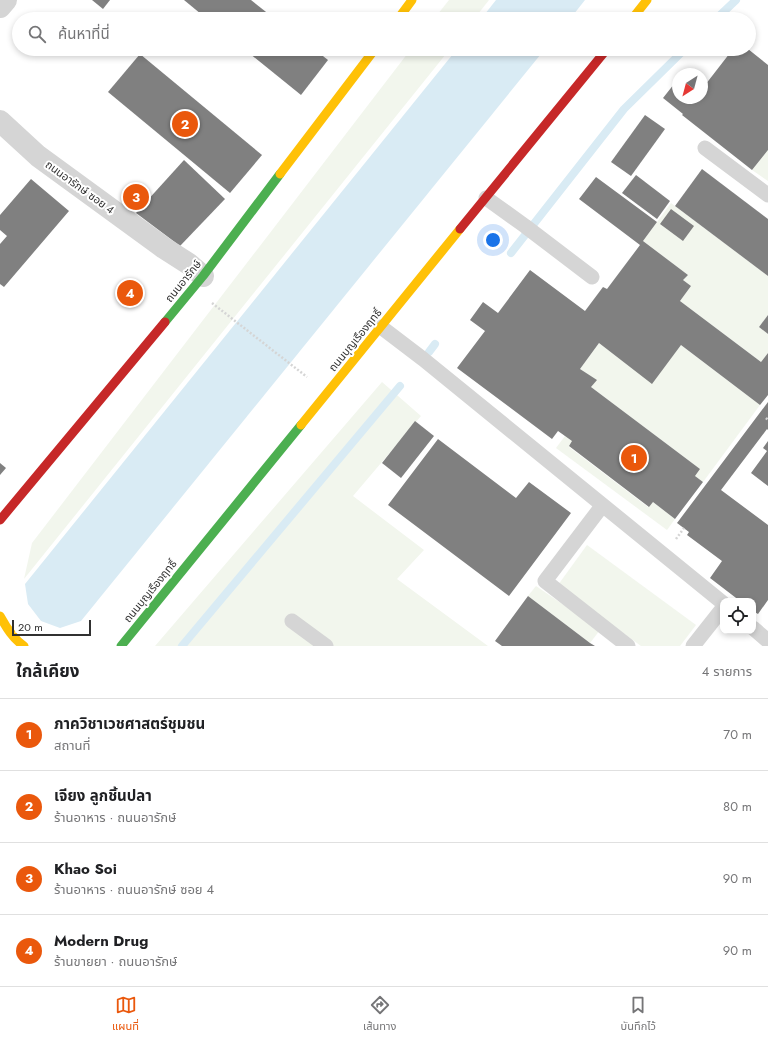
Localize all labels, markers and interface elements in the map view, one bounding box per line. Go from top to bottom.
search box [12,12,756,56]
icon: search [26,23,48,45]
text: ค้นหาที่นี่ [58,23,110,45]
north arrow [672,68,708,104]
pin: 2 [172,109,198,139]
street label: ถนนอารักษ์ ซอย 4 [42,156,118,218]
pin: 3 [123,182,149,212]
your location [483,230,503,250]
street label: ถนนอารักษ์ [161,257,205,305]
pin: 4 [117,278,143,308]
street label: ถนนบุญเรืองฤทธิ์ [325,305,385,375]
pin: 1 [621,443,647,473]
street label: ถนนบุญเรืองฤทธิ์ [120,556,180,626]
map controls [720,598,756,634]
button: locate [720,598,756,634]
scale bar [12,618,91,637]
text: 20 m [18,619,43,635]
text: ใกล้เคียง [16,659,79,683]
text: 4 รายการ [702,662,752,681]
text: ภาควิชาเวชศาสตร์ชุมชน [54,713,205,735]
text: 1 [26,725,32,744]
text: 70 m [723,725,752,744]
text: สถานที่ [54,736,90,755]
text: เจียง ลูกชิ้นปลา [54,785,152,807]
text: 2 [25,797,33,816]
text: 80 m [723,797,752,816]
text: ร้านอาหาร · ถนนอารักษ์ [54,808,176,827]
text: Khao Soi [54,858,117,880]
text: 3 [25,869,33,888]
text: 90 m [723,869,752,888]
text: ร้านอาหาร · ถนนอารักษ์ ซอย 4 [54,880,214,899]
text: Modern Drug [54,930,148,952]
text: 4 [24,941,34,960]
text: 90 m [723,941,752,960]
text: ร้านขายยา · ถนนอารักษ์ [54,952,177,971]
tab: แผนที่ [112,994,139,1035]
tab: เส้นทาง [363,994,396,1035]
tab: บันทึกไว้ [621,994,656,1035]

